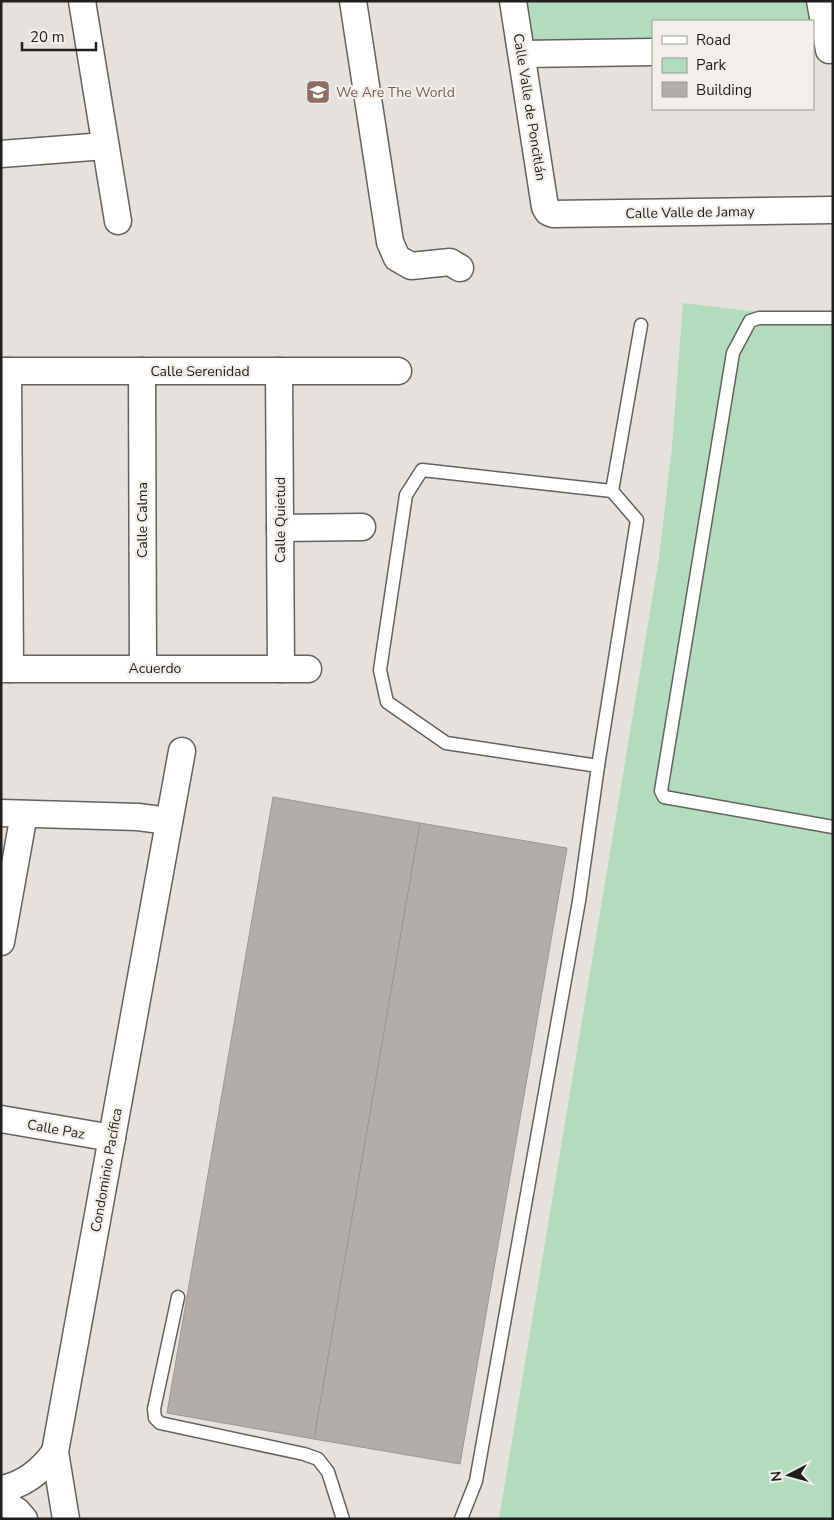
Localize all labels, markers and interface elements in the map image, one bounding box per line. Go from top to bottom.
scale bar [22,20,96,52]
legend [652,20,814,110]
text: 20 m [30,27,65,47]
text: Road [696,30,731,50]
street label: Calle Valle de Poncitlán [508,32,551,182]
text: Park [696,55,726,75]
school or university icon: We Are The World [305,79,331,105]
text: Building [696,80,752,100]
place label: We Are The World [336,83,455,102]
street label: Calle Valle de Jamay [625,202,756,223]
street label: Calle Serenidad [150,362,250,381]
street label: Calle Quietud [271,477,290,563]
street label: Calle Calma [133,482,152,558]
street label: Acuerdo [129,659,182,678]
street label: Condominio Pacífica [86,1107,127,1234]
street label: Calle Paz [26,1115,87,1144]
north arrow [764,1450,814,1500]
text: N [767,1470,787,1483]

